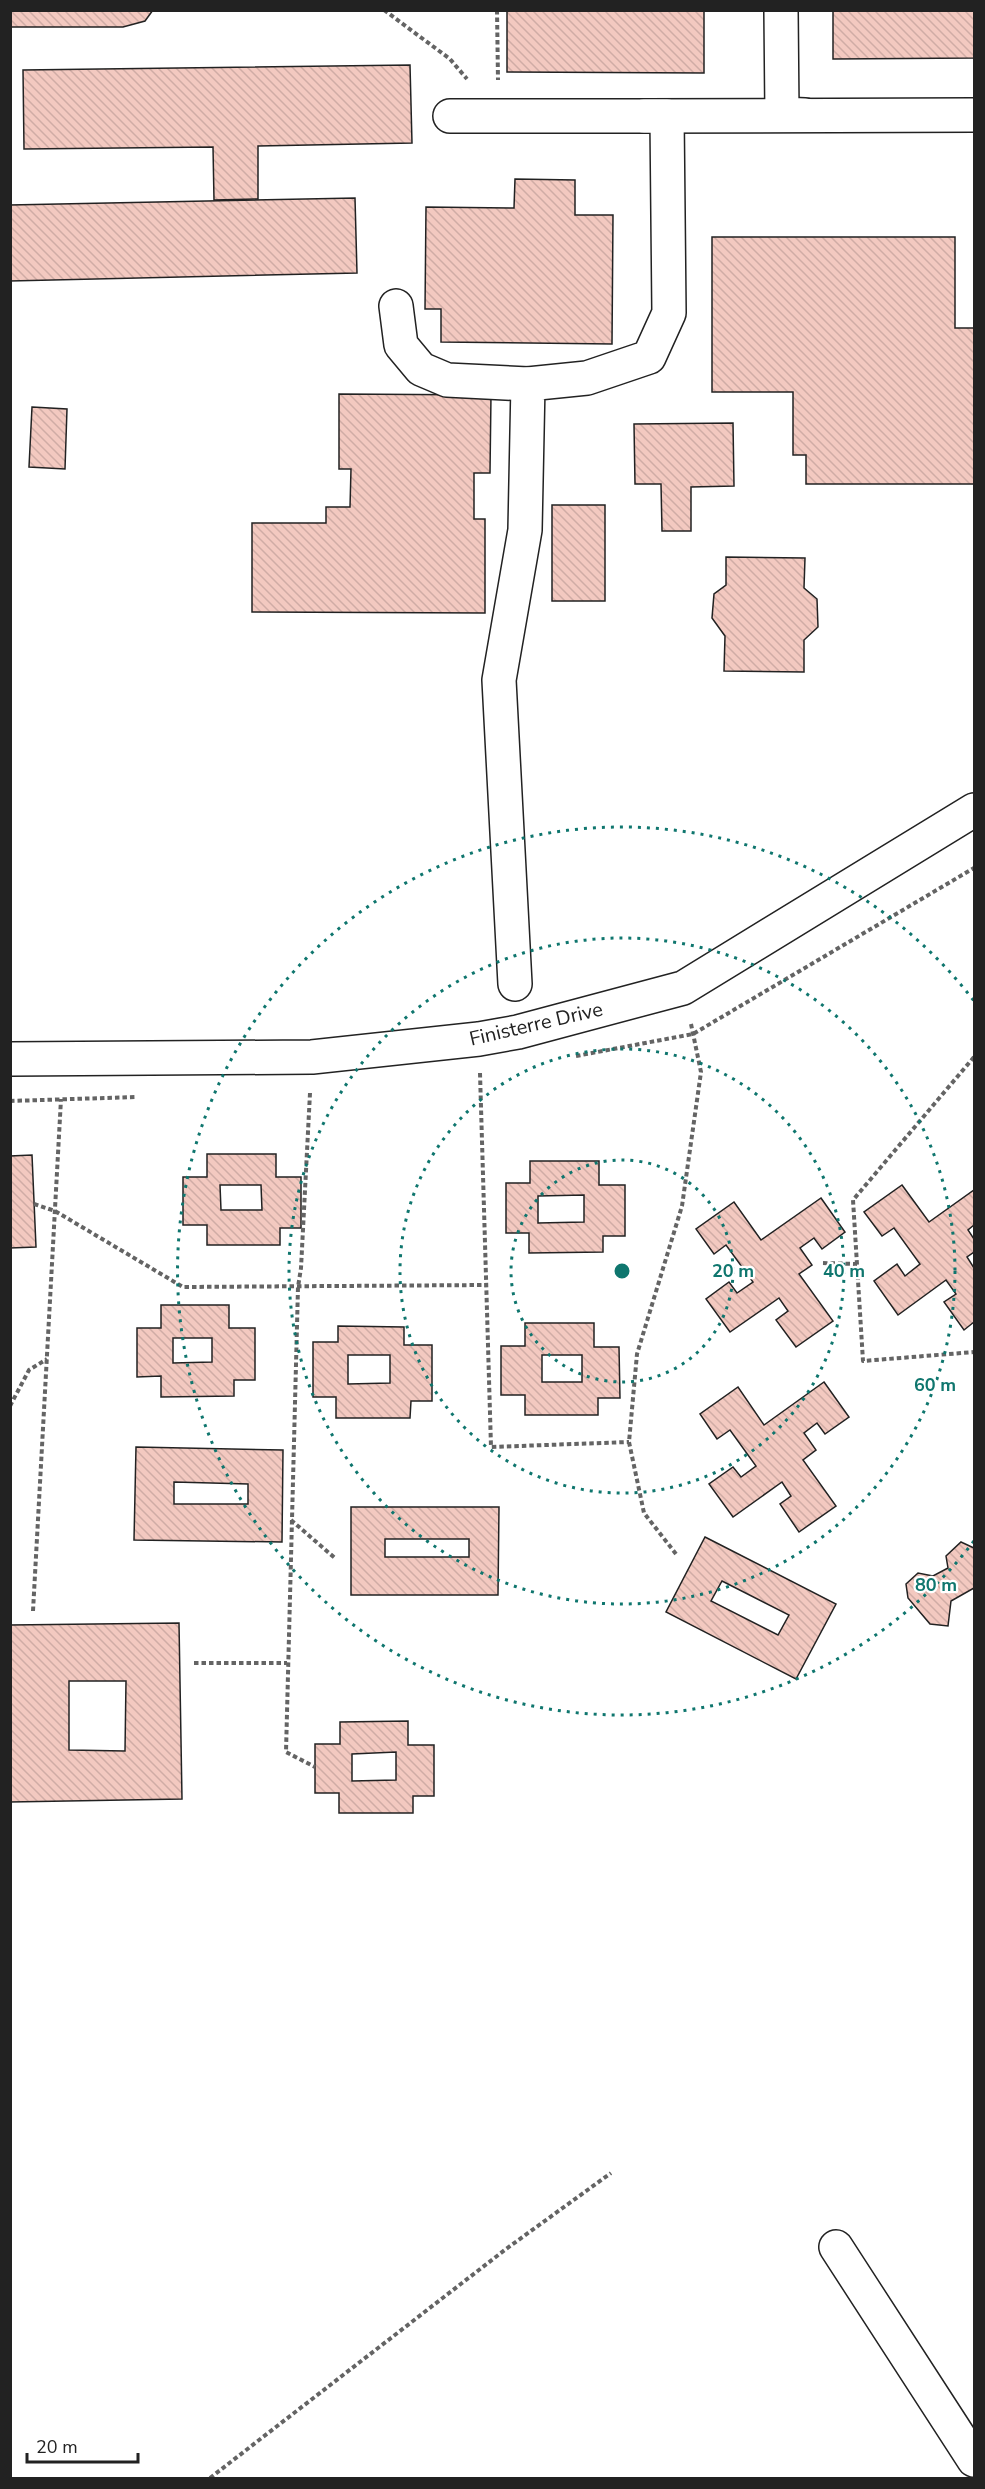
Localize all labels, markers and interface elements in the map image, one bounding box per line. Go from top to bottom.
street label: Finisterre Drive [467,996,605,1052]
text: 20 m [712,1259,754,1283]
text: 40 m [823,1259,865,1283]
centre of rings [612,1261,632,1281]
text: 60 m [914,1373,956,1397]
text: 80 m [915,1573,957,1597]
scale bar [27,2426,138,2464]
text: 20 m [36,2435,78,2459]

